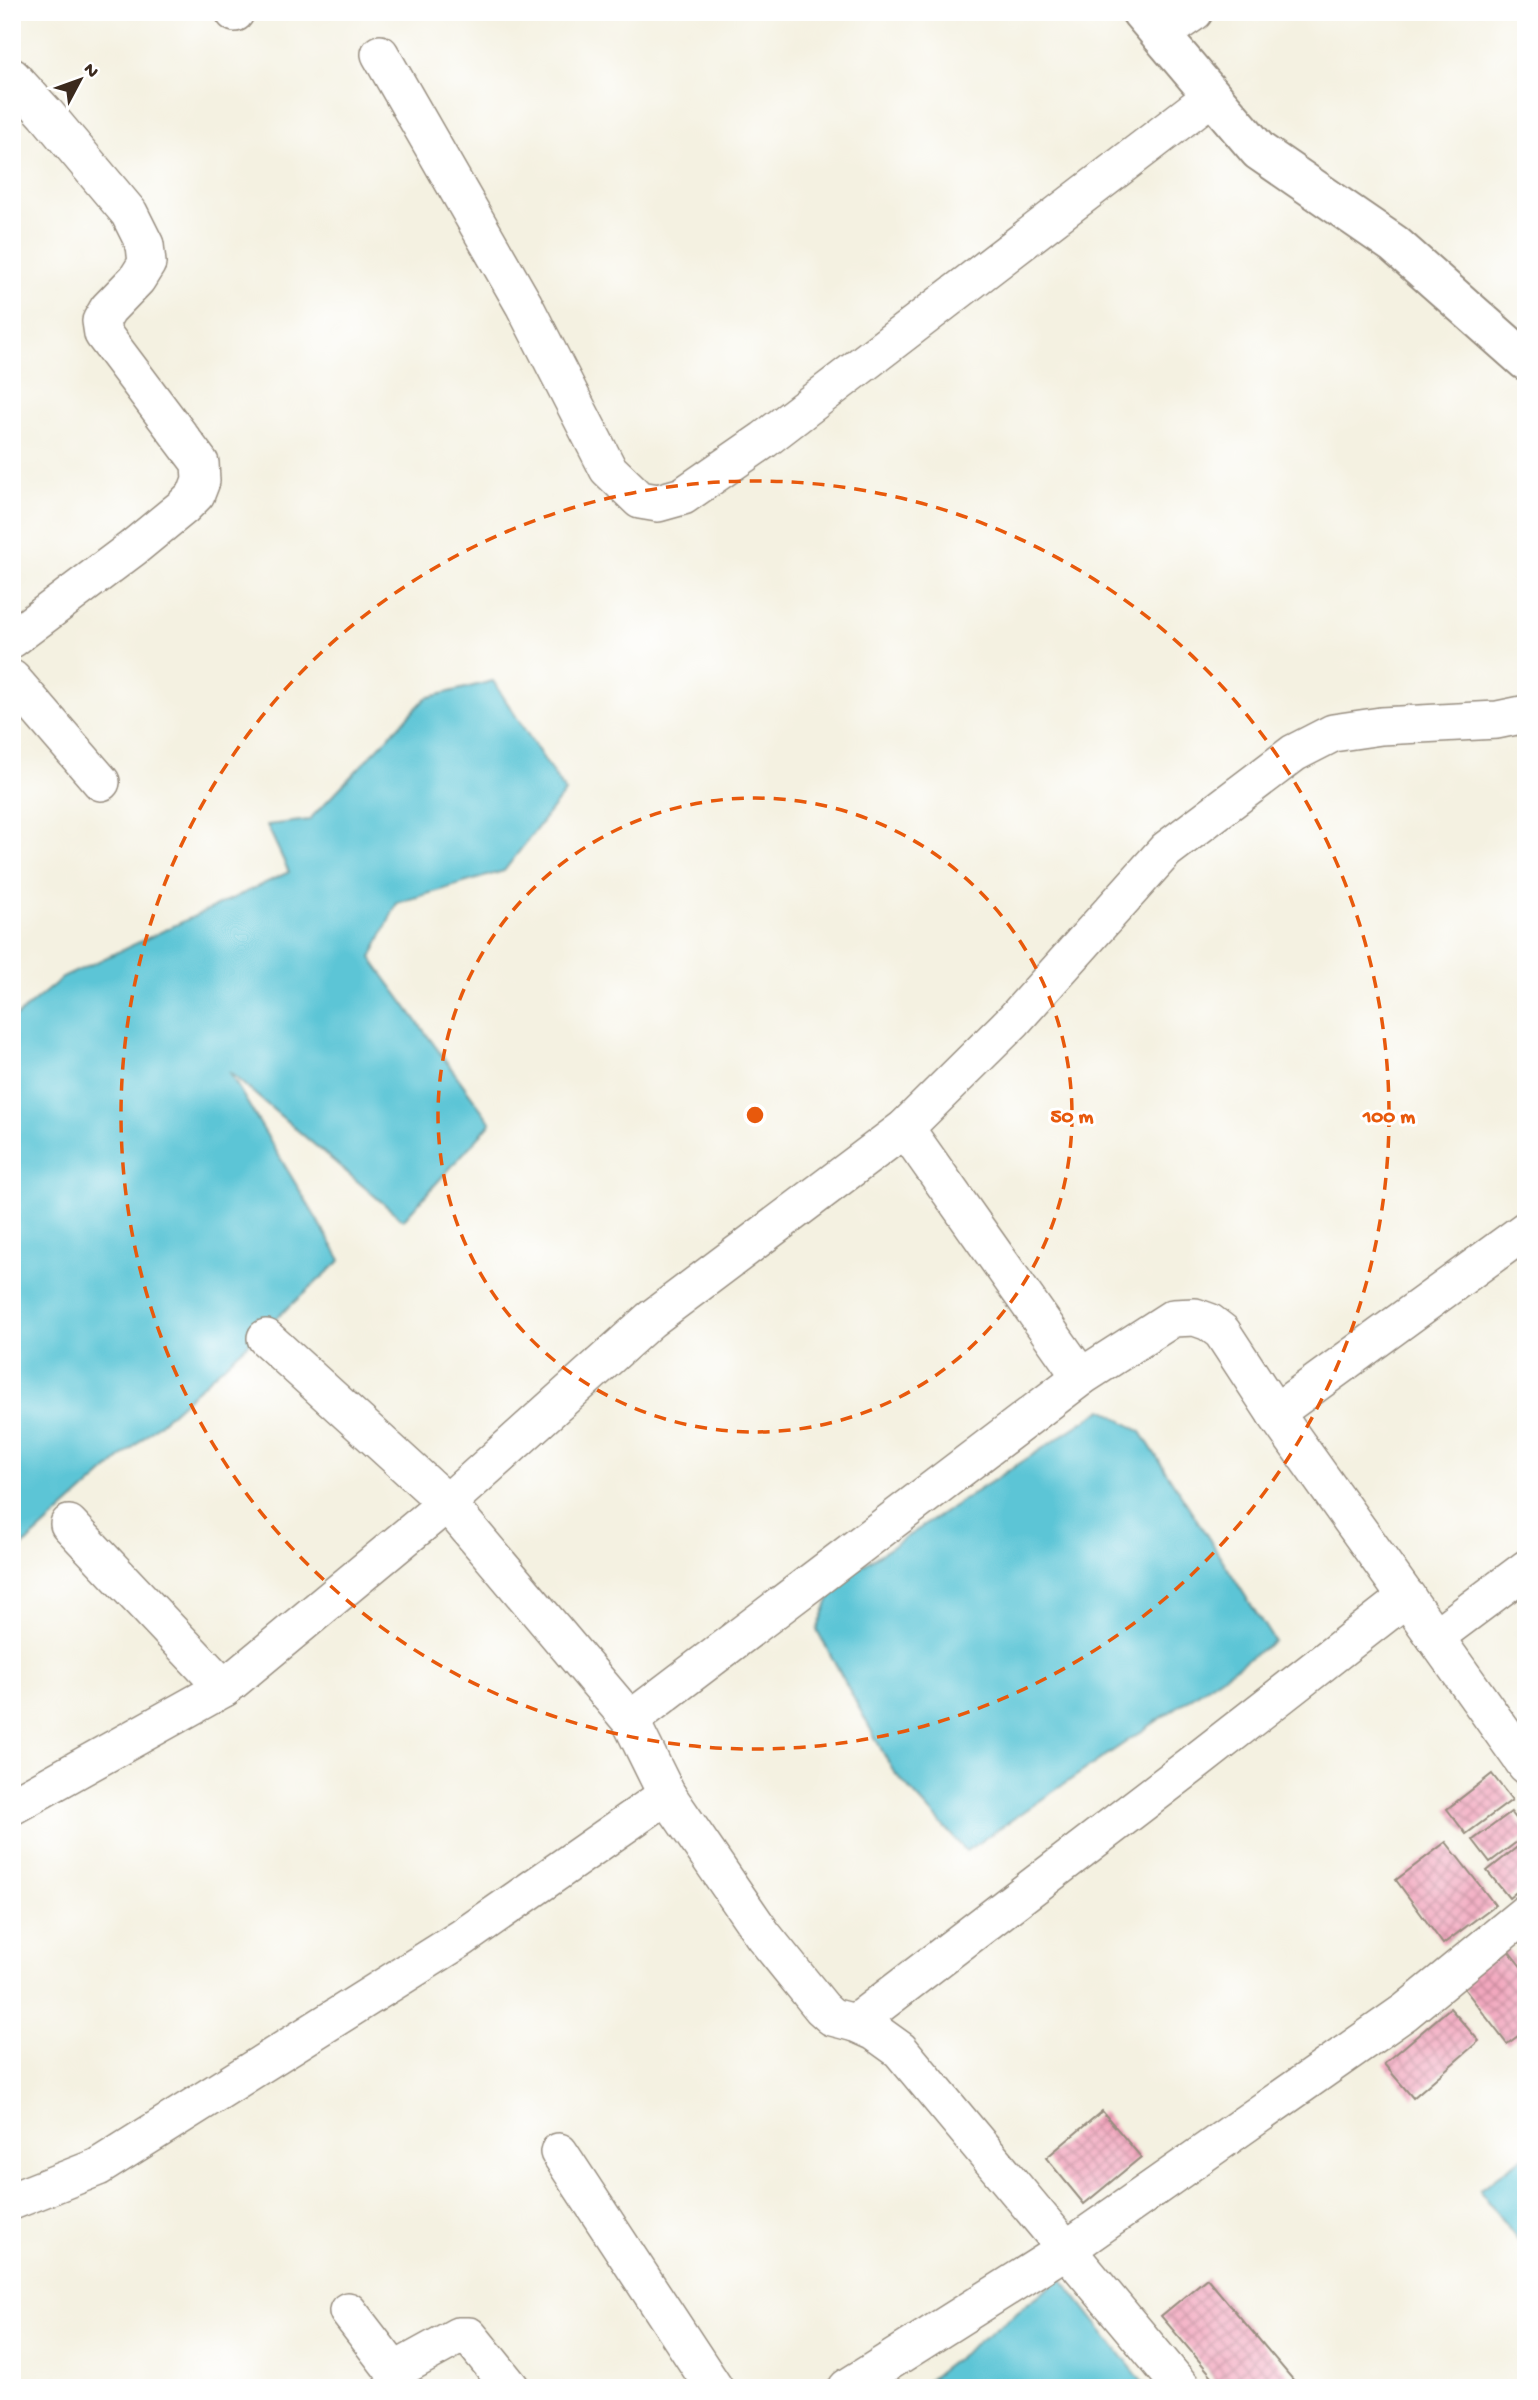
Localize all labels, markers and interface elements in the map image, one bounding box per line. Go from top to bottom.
north arrow [46,46,116,116]
text: N [77,59,103,83]
centre of rings [743,1103,767,1127]
text: 50 m [1051,1106,1094,1131]
text: 100 m [1362,1106,1415,1131]

